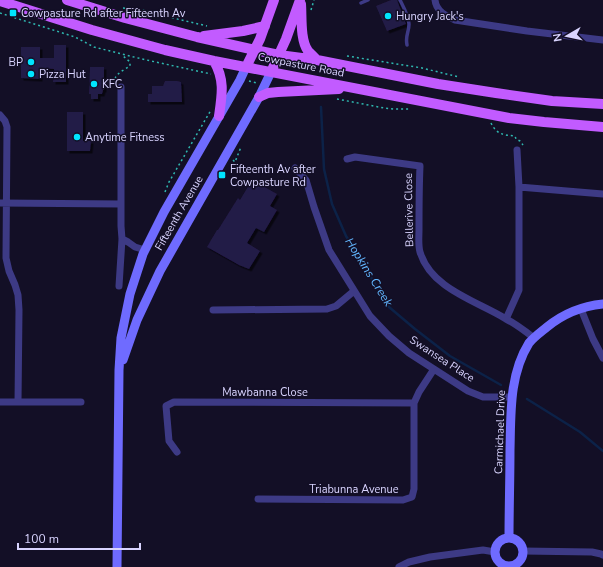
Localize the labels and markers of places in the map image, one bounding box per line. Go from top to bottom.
place label: Cowpasture Rd after Fifteenth Av [21,6,186,21]
marker: Cowpasture Rd after Fifteenth Av [8,8,18,18]
place label: Hungry Jack's [396,9,464,24]
marker: Hungry Jack's [383,11,393,21]
place label: BP [9,55,23,70]
marker: BP [26,57,36,67]
place label: Pizza Hut [39,67,86,82]
marker: Pizza Hut [26,69,36,79]
place label: KFC [102,77,122,92]
marker: KFC [89,79,99,89]
place label: Anytime Fitness [85,130,165,145]
marker: Anytime Fitness [72,132,82,142]
place label: Fifteenth Av after Cowpasture Rd [230,162,316,190]
marker: Fifteenth Av after Cowpasture Rd [217,170,227,180]

